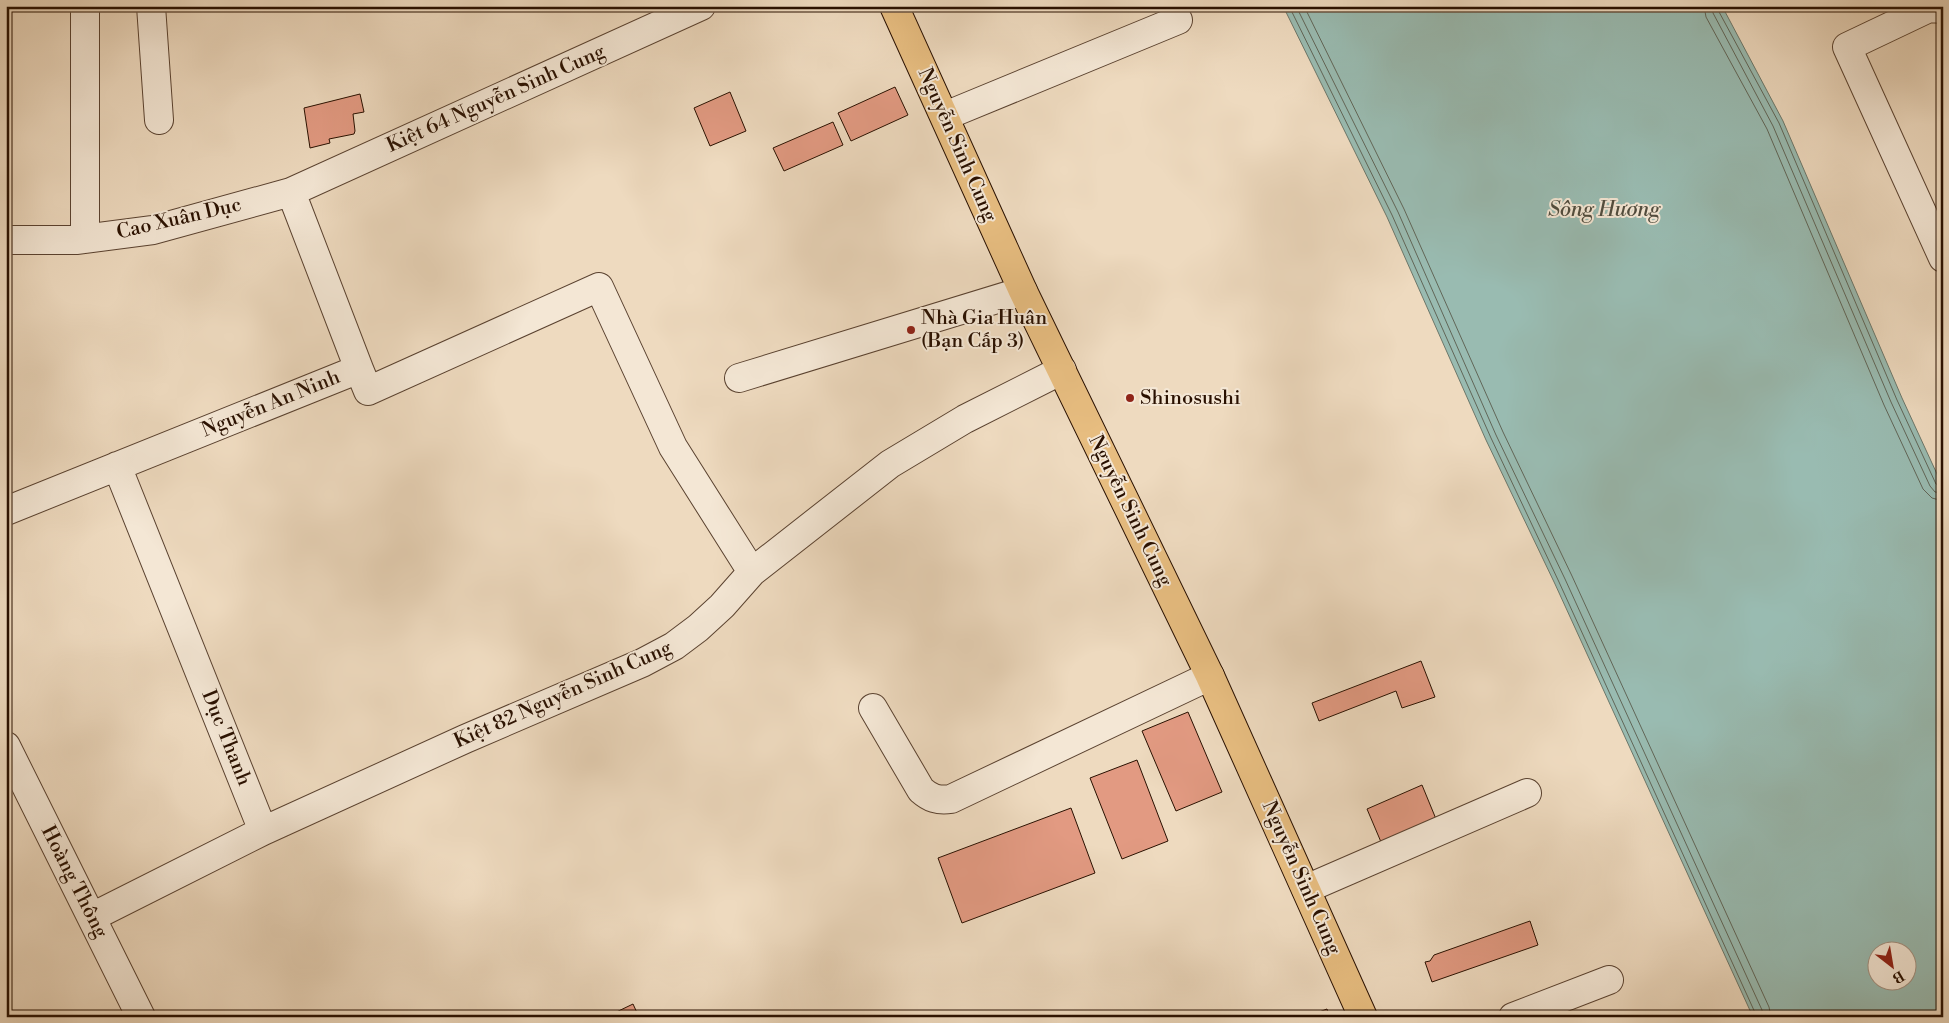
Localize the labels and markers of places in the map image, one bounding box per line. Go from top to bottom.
place label: Nhà Gia Huân (Bạn Cấp 3) [921,306,1047,354]
marker: Nhà Gia Huân (Bạn Cấp 3) [905,324,917,336]
place label: Shinosushi [1140,386,1241,411]
marker: Shinosushi [1124,392,1136,404]

